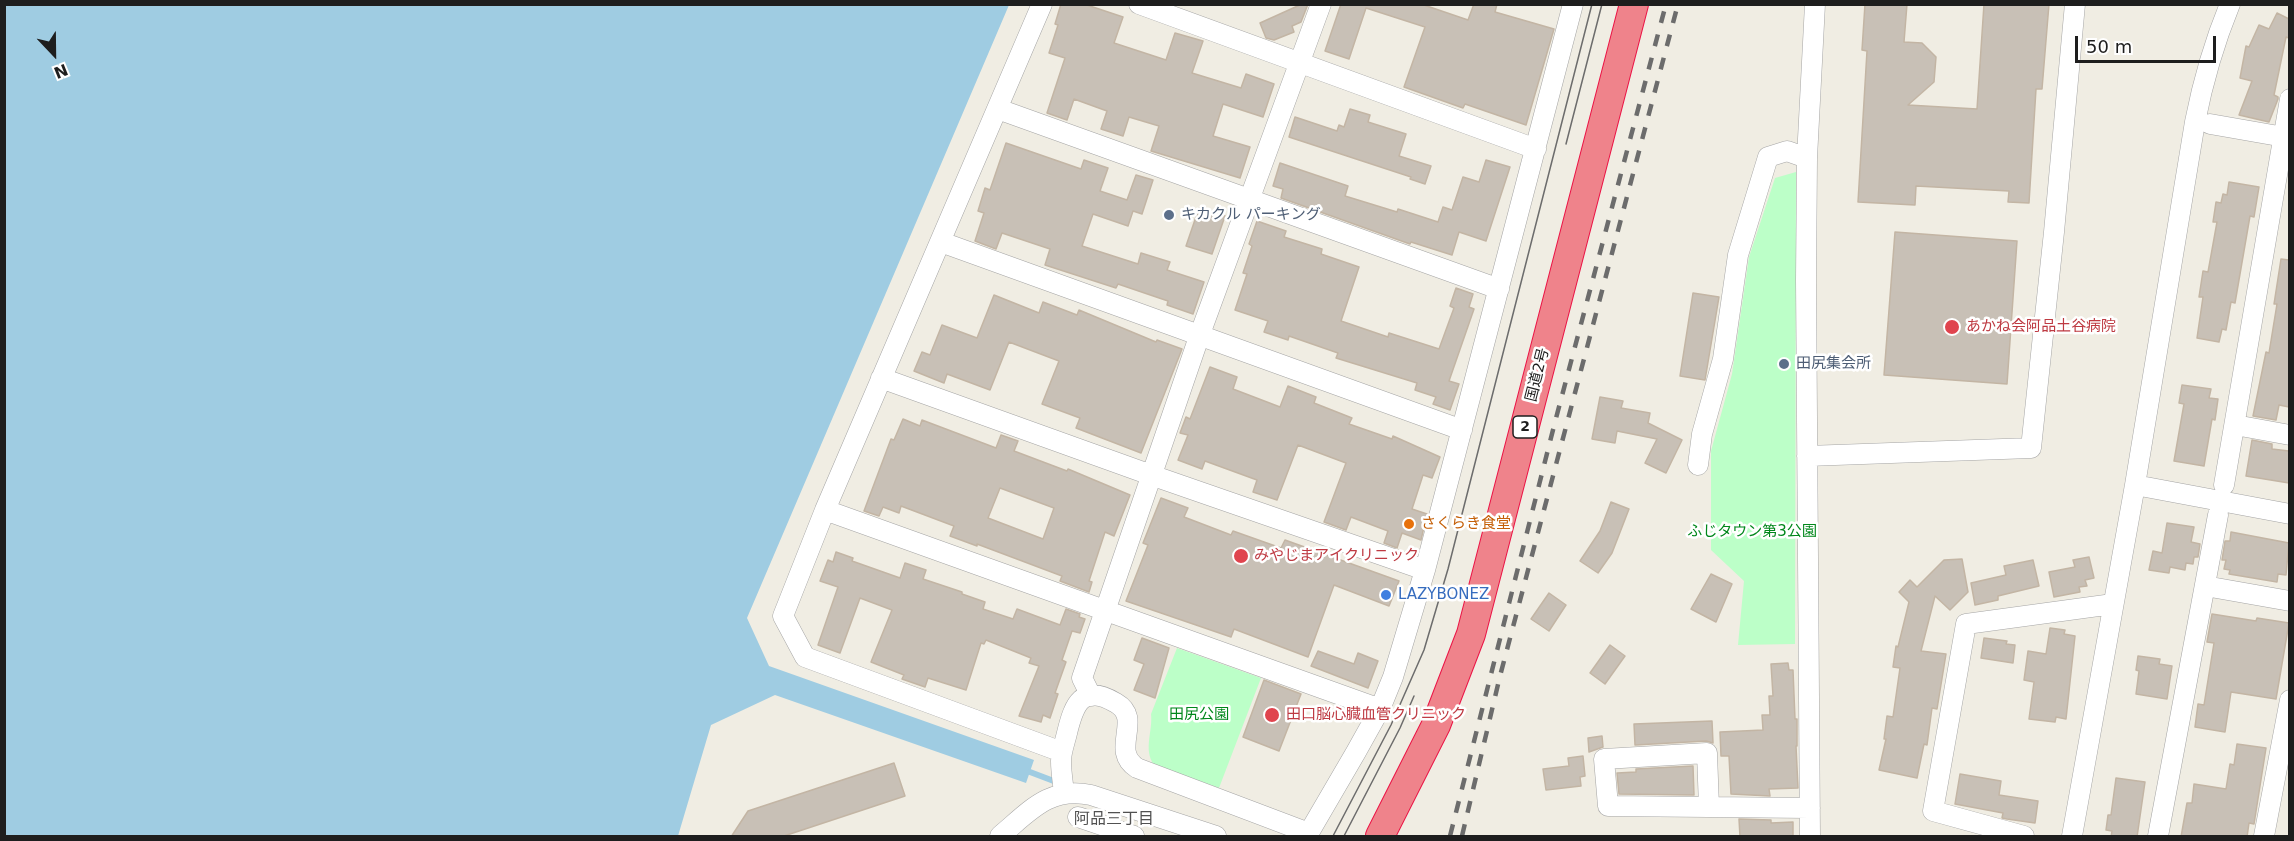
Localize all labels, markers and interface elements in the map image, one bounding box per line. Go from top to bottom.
north arrow [24,24,84,84]
scale bar [2078,24,2219,62]
text: 50 m [2086,36,2132,57]
text: N [51,60,71,82]
place label: キカクル パーキング [1181,206,1321,224]
marker: キカクル パーキング [1162,208,1176,222]
marker: あかね会阿品土谷病院 [1943,318,1961,336]
place label: あかね会阿品土谷病院 [1966,318,2116,336]
street label: 国道2号 [1523,346,1553,404]
place label: 田尻集会所 [1796,355,1871,373]
marker: 田尻集会所 [1777,357,1791,371]
road number: 2 [1513,416,1537,438]
place label: さくらき食堂 [1421,515,1511,533]
marker: さくらき食堂 [1402,517,1416,531]
park label: ふじタウン第3公園 [1687,523,1817,541]
marker: みやじまアイクリニック [1232,547,1250,565]
place label: みやじまアイクリニック [1254,547,1419,565]
place label: LAZYBONEZ [1398,586,1489,604]
marker: LAZYBONEZ [1379,588,1393,602]
park label: 田尻公園 [1169,706,1229,724]
marker: 田口脳心臓血管クリニック [1263,706,1281,724]
place label: 田口脳心臓血管クリニック [1286,706,1466,724]
district label: 阿品三丁目 [1074,810,1154,830]

